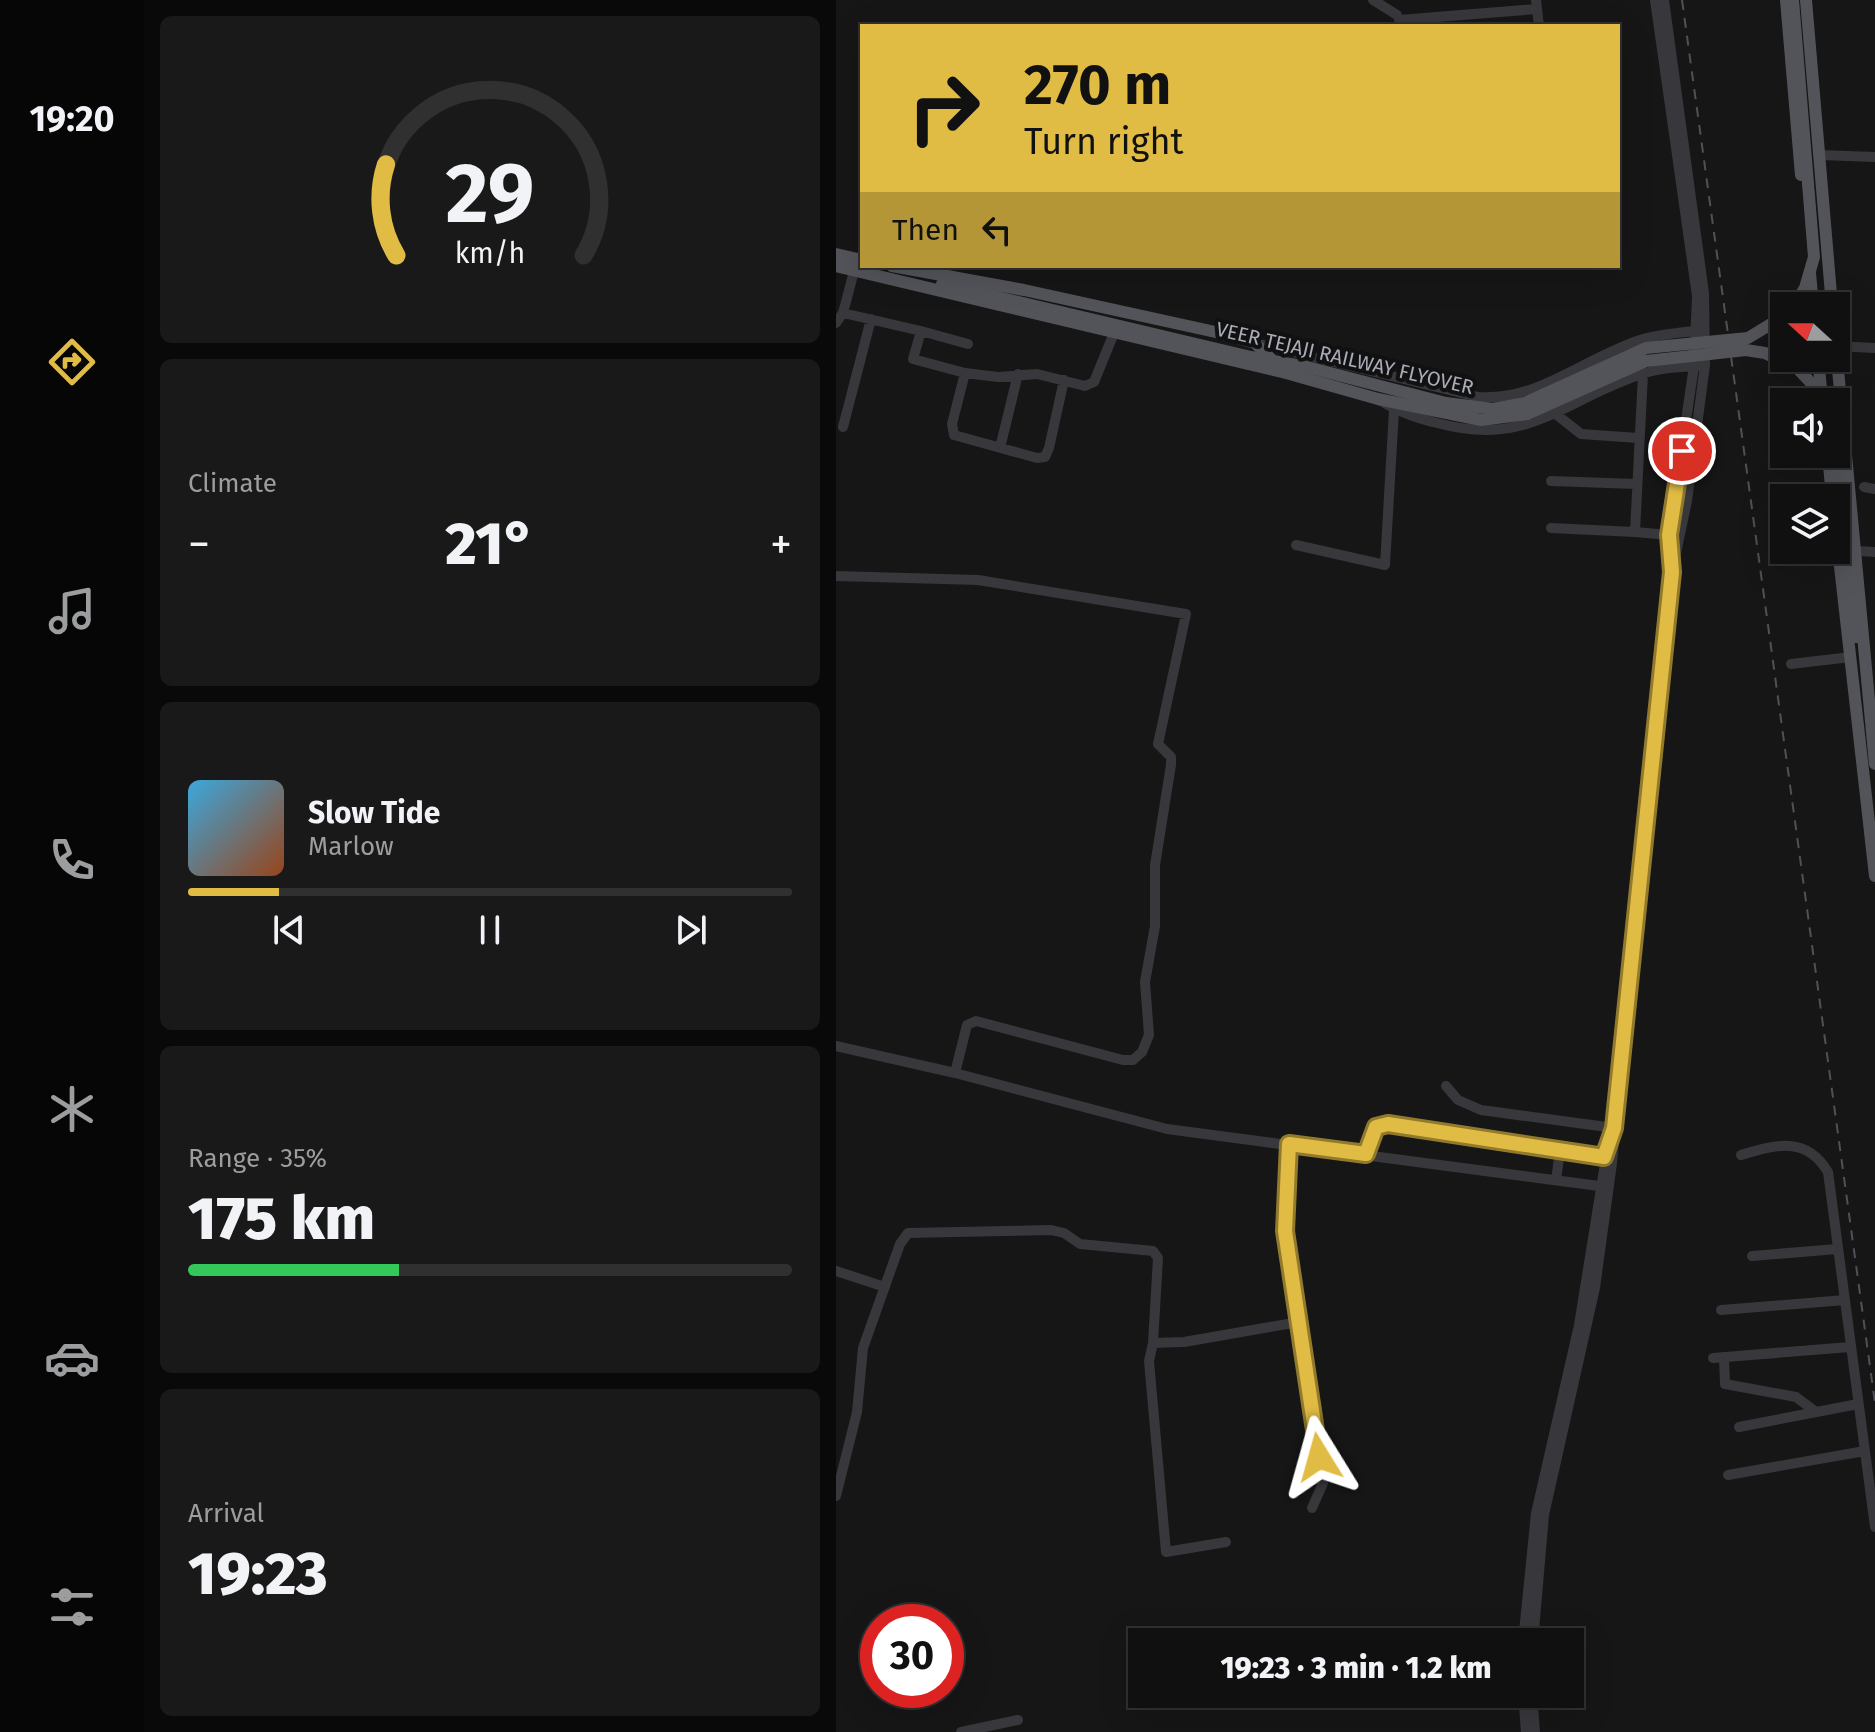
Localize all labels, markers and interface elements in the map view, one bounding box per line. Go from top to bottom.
text: 270 m [1024,52,1171,119]
icon: right [892,56,996,160]
text: 19:20 [29,97,115,141]
text: Turn right [1024,120,1184,164]
text: 29 [446,143,534,243]
icon: left [975,208,1019,252]
text: Then [892,212,959,248]
text: km/h [455,236,525,271]
north arrow [1770,292,1850,372]
map controls [1770,292,1850,564]
street label: VEER TEJAJI RAILWAY FLYOVER [1214,317,1476,399]
icon: directions [44,334,100,390]
button: sound [1770,388,1850,468]
pin [1648,417,1716,485]
icon: arrive [1660,429,1704,473]
text: Climate [188,468,277,499]
button: layers [1770,484,1850,564]
text: 21° [445,508,535,580]
text: − [188,518,210,571]
text: + [770,518,792,571]
icon: music [44,583,100,639]
text: Slow Tide [308,795,440,831]
text: Marlow [308,831,394,862]
icon: phone [44,832,100,888]
icon: previous [267,908,311,952]
icon: pause [468,908,512,952]
icon: next [669,908,713,952]
icon: climate [44,1081,100,1137]
text: Range · 35% [188,1143,327,1174]
text: 175 km [188,1183,375,1255]
icon: car [44,1330,100,1386]
position arrow [1277,1415,1361,1499]
text: Arrival [188,1498,264,1529]
text: 19:23 [188,1538,328,1610]
icon: filters [44,1579,100,1635]
speed limit sign: 30 [860,1604,964,1708]
text: 19:23 · 3 min · 1.2 km [1220,1650,1492,1686]

